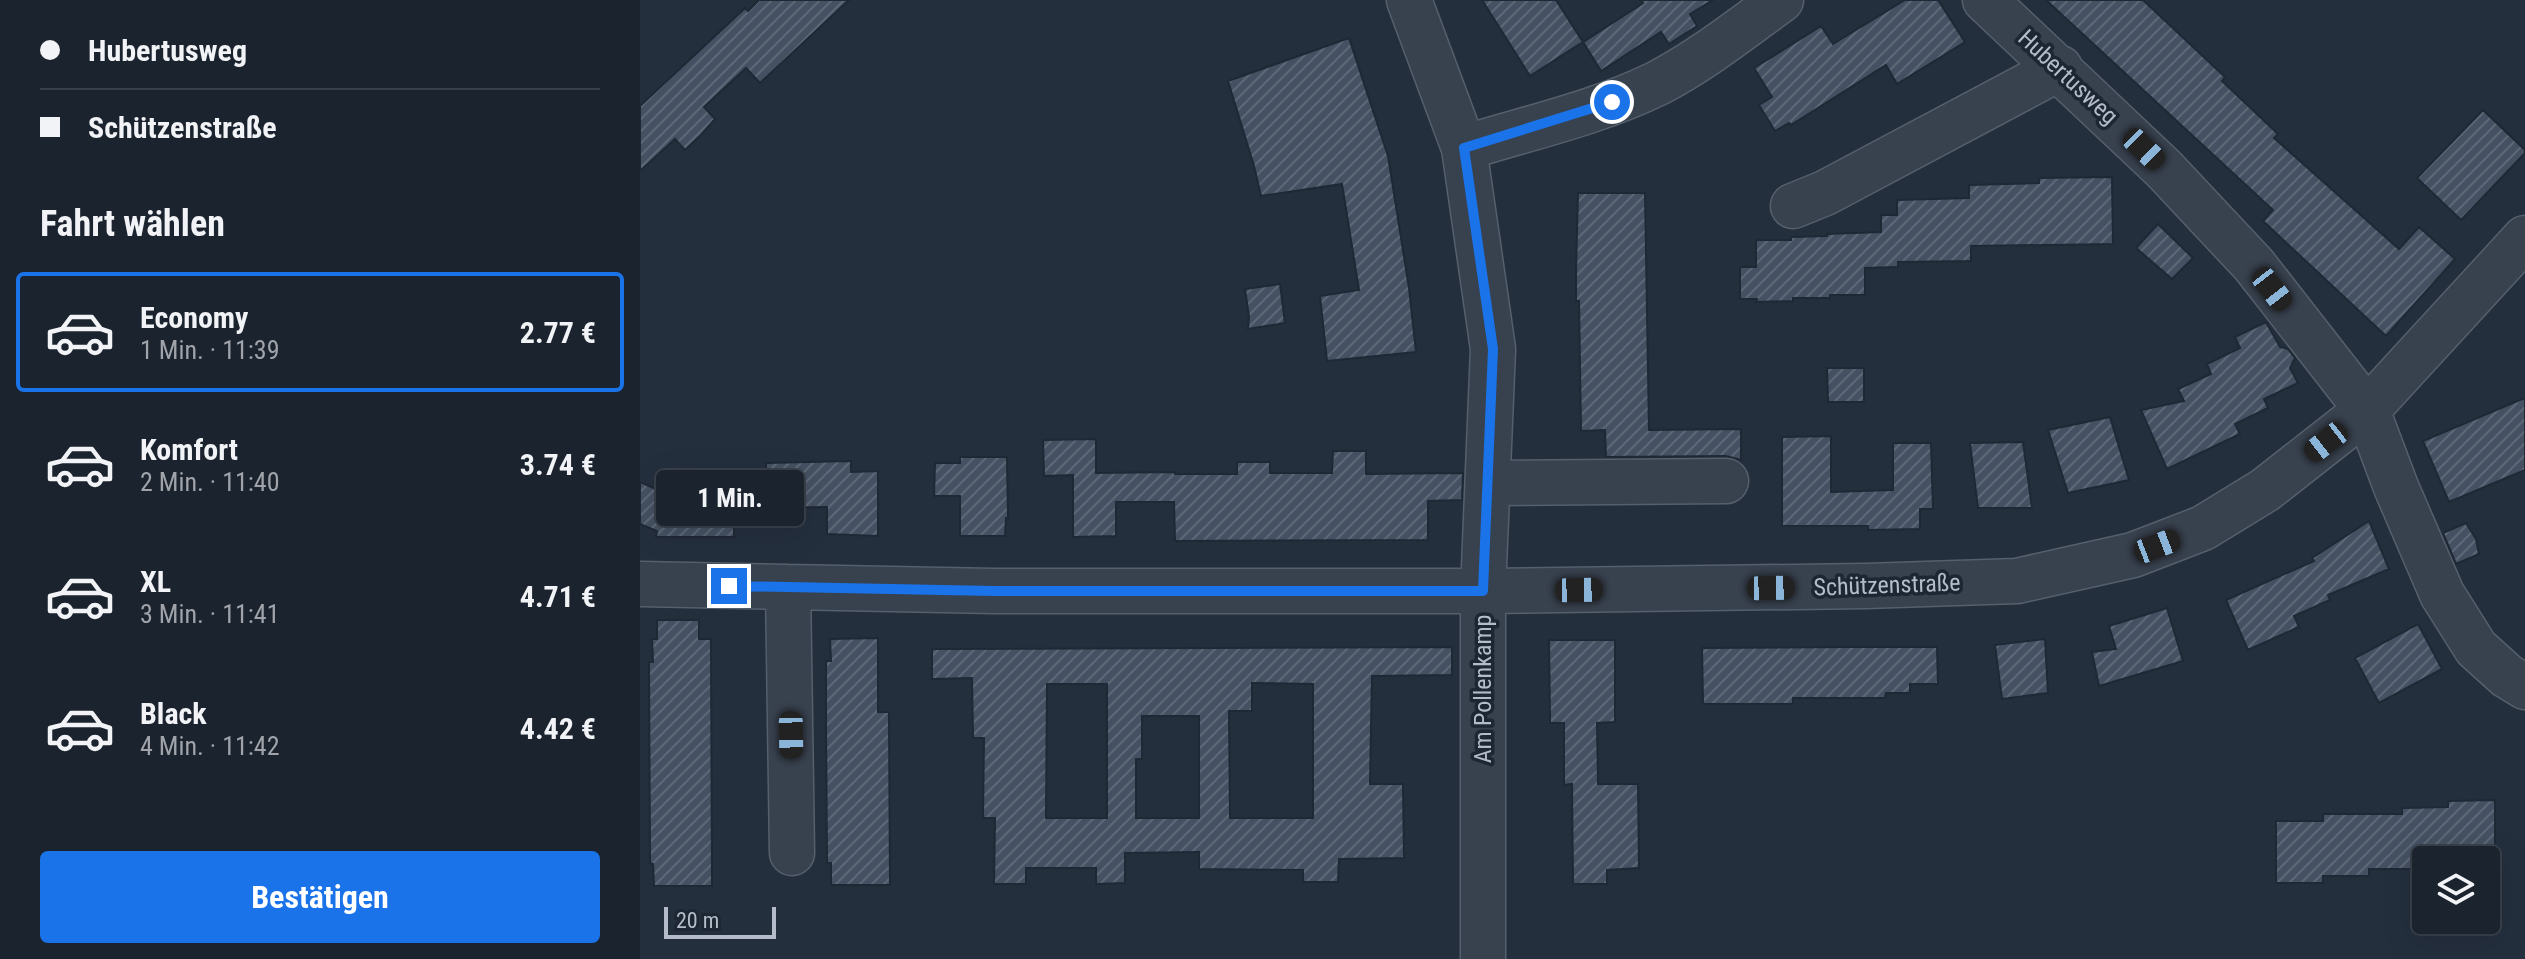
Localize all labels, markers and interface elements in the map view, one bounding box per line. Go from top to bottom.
street label: Hubertusweg [2012,24,2124,130]
text: Hubertusweg [88,33,247,68]
route start [1594,84,1630,120]
text: Schützenstraße [88,110,277,145]
car [2118,124,2170,174]
text: Fahrt wählen [40,203,225,245]
car [2248,263,2296,315]
icon: car [44,296,116,368]
text: Economy [140,300,248,335]
text: 2.77 € [520,315,596,350]
text: 1 Min. · 11:39 [140,335,280,365]
car [2300,418,2352,466]
icon: car [44,428,116,500]
text: Komfort [140,432,238,467]
text: 3.74 € [520,447,596,482]
text: 2 Min. · 11:40 [140,467,280,497]
callout: 1 Min. [655,470,803,526]
text: 1 Min. [697,483,763,513]
car [2130,526,2184,566]
icon: car [44,560,116,632]
text: XL [140,564,171,599]
route end [711,568,747,604]
street label: Schützenstraße [1813,568,1961,602]
car [1747,576,1795,600]
car [1555,578,1603,602]
text: 4.71 € [520,579,596,614]
text: 3 Min. · 11:41 [140,599,280,629]
street label: Am Pollenkamp [1469,615,1497,763]
icon: car [44,692,116,764]
text: Black [140,696,207,731]
text: 4.42 € [520,711,596,746]
car [779,711,803,759]
text: 4 Min. · 11:42 [140,731,280,761]
map controls [2412,846,2500,934]
button: layers [2412,846,2500,934]
button: Bestätigen [40,851,600,943]
scale bar [664,903,776,939]
text: 20 m [676,908,719,933]

